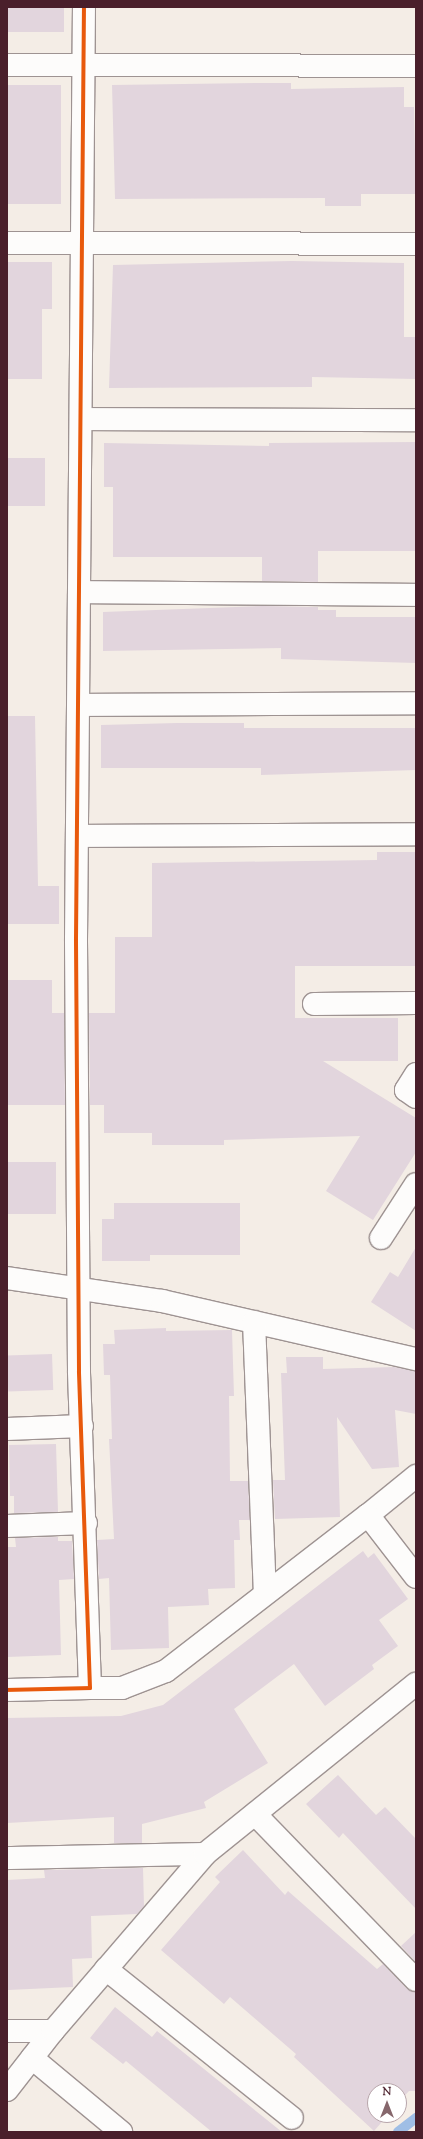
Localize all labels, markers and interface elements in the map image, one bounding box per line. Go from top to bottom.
north arrow [367,2083,407,2123]
text: N [383,2084,391,2100]

